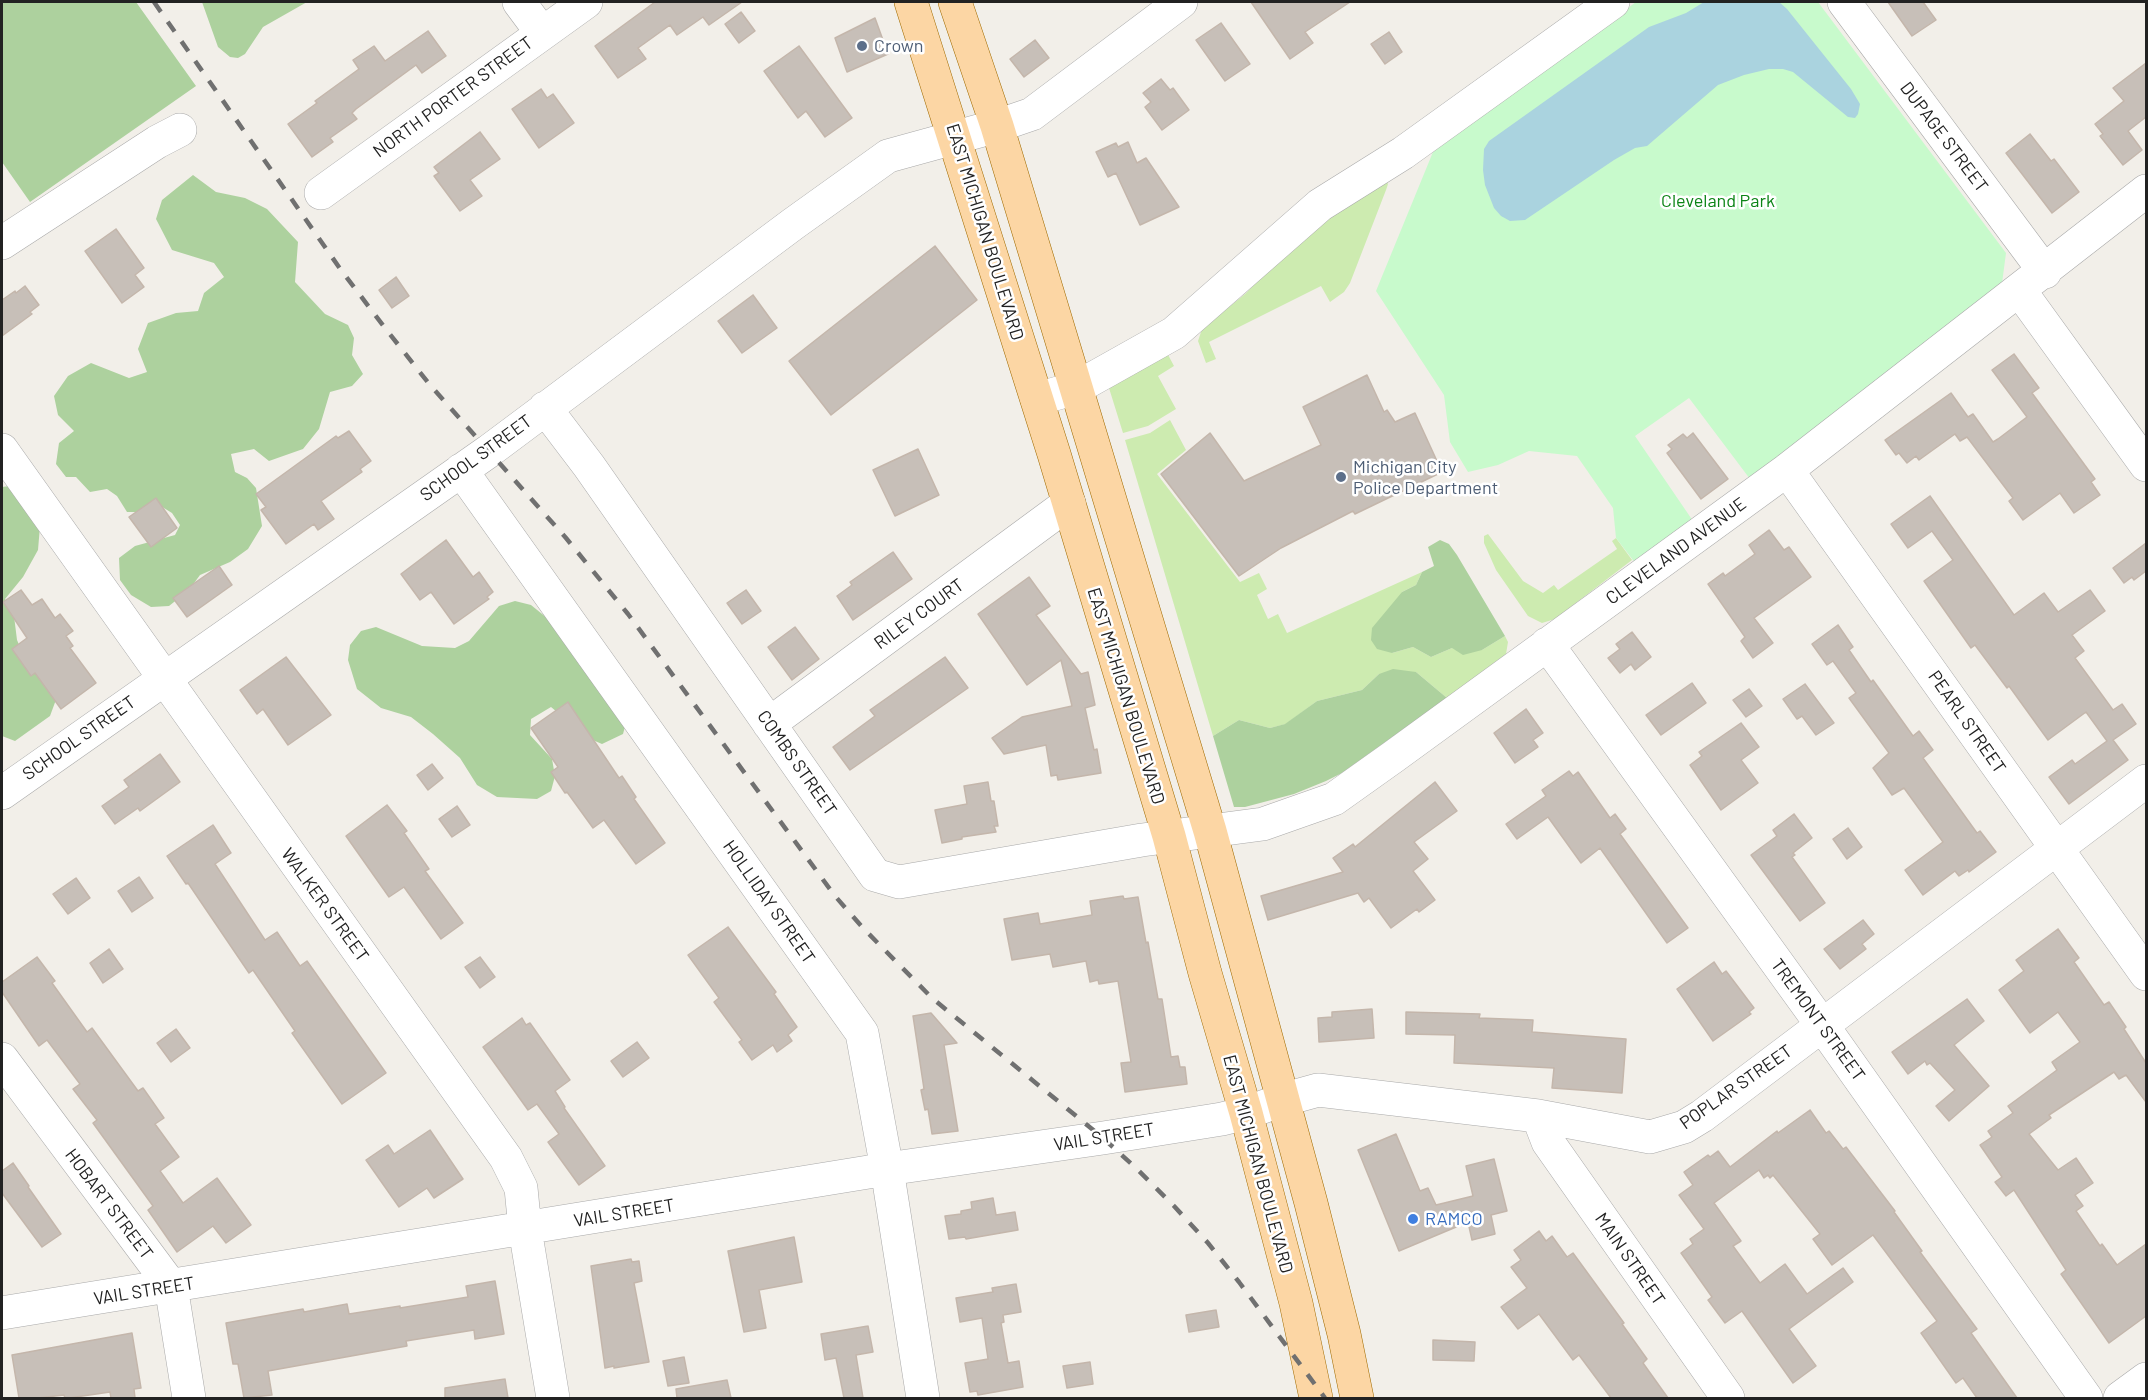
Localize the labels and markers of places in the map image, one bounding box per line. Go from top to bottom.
place label: Crown [874,35,924,57]
marker: Crown [855,39,869,53]
place label: Michigan City Police Department [1353,456,1498,498]
marker: Michigan City Police Department [1334,470,1348,484]
place label: RAMCO [1425,1208,1483,1230]
marker: RAMCO [1406,1212,1420,1226]

